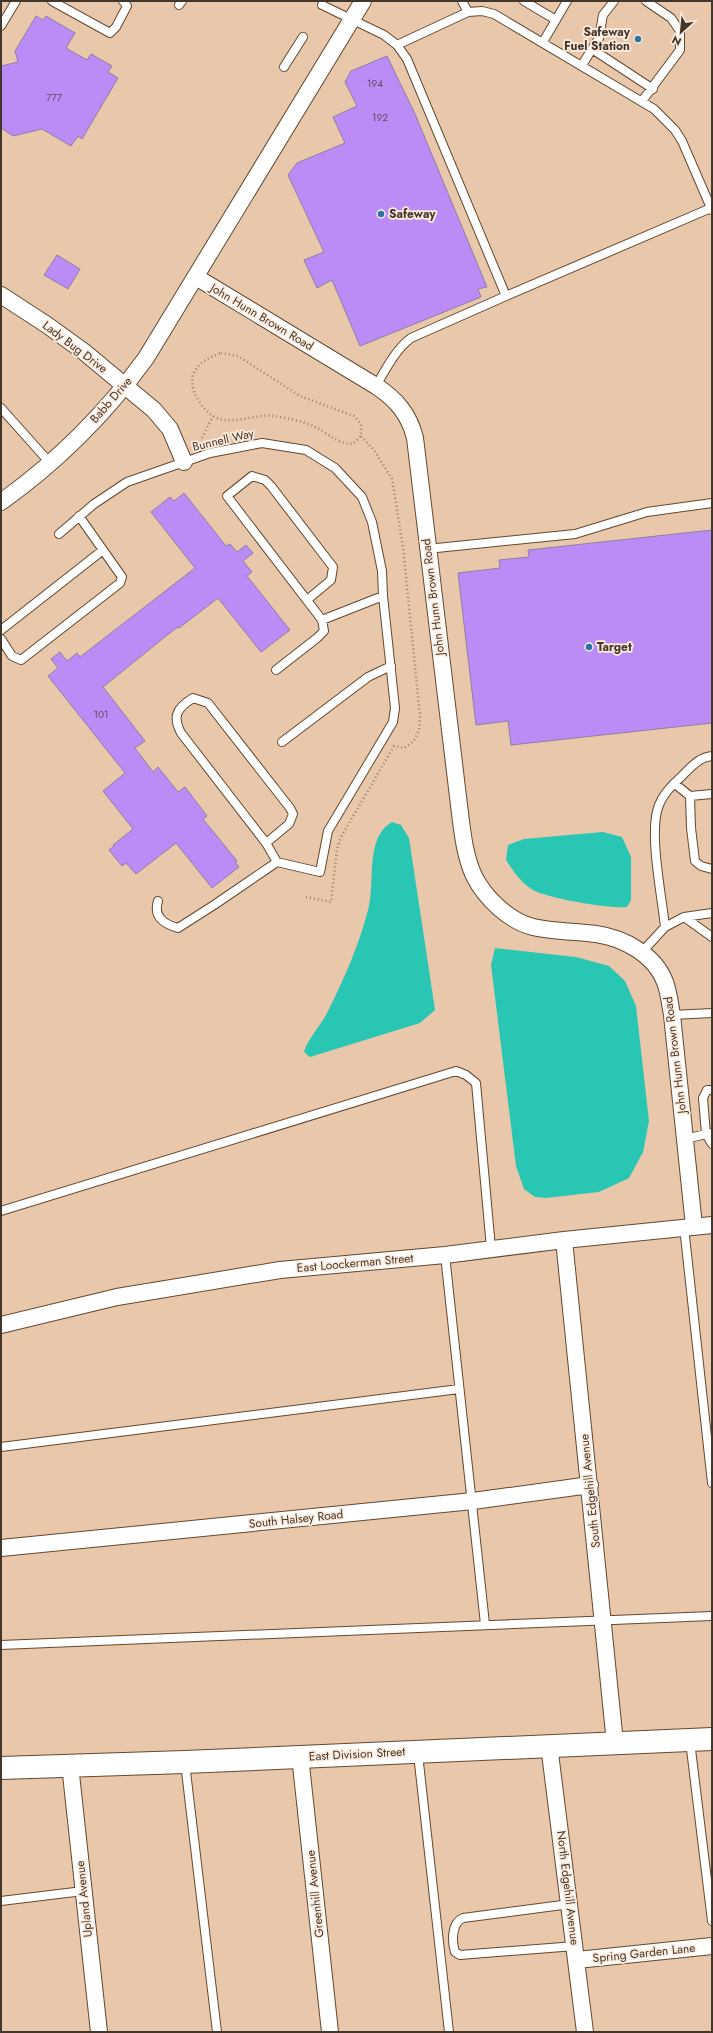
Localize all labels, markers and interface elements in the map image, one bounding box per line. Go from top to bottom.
north arrow [661,12,701,52]
place label: Safeway Fuel Station [564,23,631,55]
text: N [669,32,684,50]
marker: Safeway Fuel Station [633,34,643,44]
house number: 194 [367,76,383,91]
house number: 777 [46,90,63,105]
house number: 192 [372,110,388,125]
place label: Safeway [389,205,436,223]
marker: Safeway [376,209,386,219]
street label: John Hunn Brown Road [205,278,317,355]
street label: Lady Bug Drive [39,317,111,377]
street label: Babb Drive [86,373,136,427]
street label: Bunnell Way [190,424,256,456]
street label: John Hunn Brown Road [417,538,449,658]
place label: Target [597,638,632,656]
marker: Target [584,642,594,652]
house number: 101 [94,707,109,722]
street label: John Hunn Brown Road [659,996,691,1116]
street label: East Loockerman Street [296,1249,414,1277]
street label: South Edgehill Avenue [575,1433,605,1549]
street label: South Halsey Road [248,1505,344,1533]
street label: East Division Street [308,1742,406,1766]
street label: North Edgehill Avenue [552,1830,584,1946]
street label: Greenhill Avenue [301,1849,329,1939]
street label: Upland Avenue [71,1860,97,1938]
street label: Spring Garden Lane [592,1939,696,1967]

